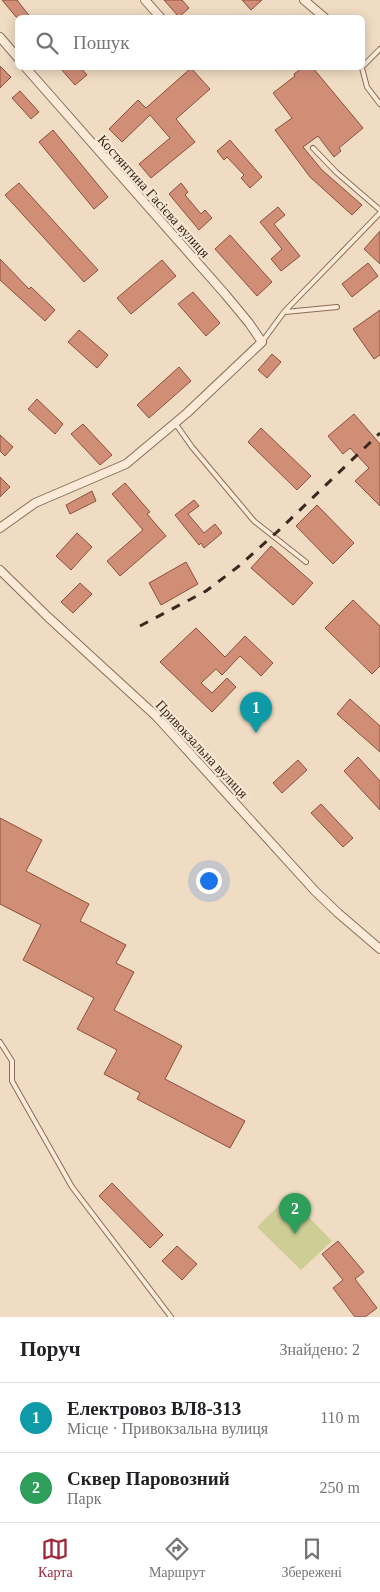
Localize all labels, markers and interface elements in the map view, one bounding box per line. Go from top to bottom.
search box [15,15,365,70]
icon: search [33,29,61,57]
text: Пошук [73,32,130,53]
street label: Костянтина Гасієва вулиця [95,132,213,261]
pin: 1 [240,692,272,733]
street label: Привокзальна вулиця [152,697,251,802]
your location [196,868,222,894]
pin: 2 [279,1193,311,1234]
text: Поруч [20,1337,81,1361]
text: Знайдено: 2 [280,1341,360,1358]
text: Електровоз ВЛ8-313 [67,1398,241,1419]
text: 1 [32,1409,40,1426]
text: 110 m [320,1409,360,1426]
text: Місце · Привокзальна вулиця [67,1420,268,1437]
text: Сквер Паровозний [67,1468,230,1489]
text: 2 [32,1479,40,1496]
text: 250 m [320,1479,360,1496]
text: Парк [67,1490,101,1507]
tab: Карта [38,1535,73,1581]
tab: Маршрут [149,1535,205,1581]
tab: Збережені [281,1535,342,1581]

